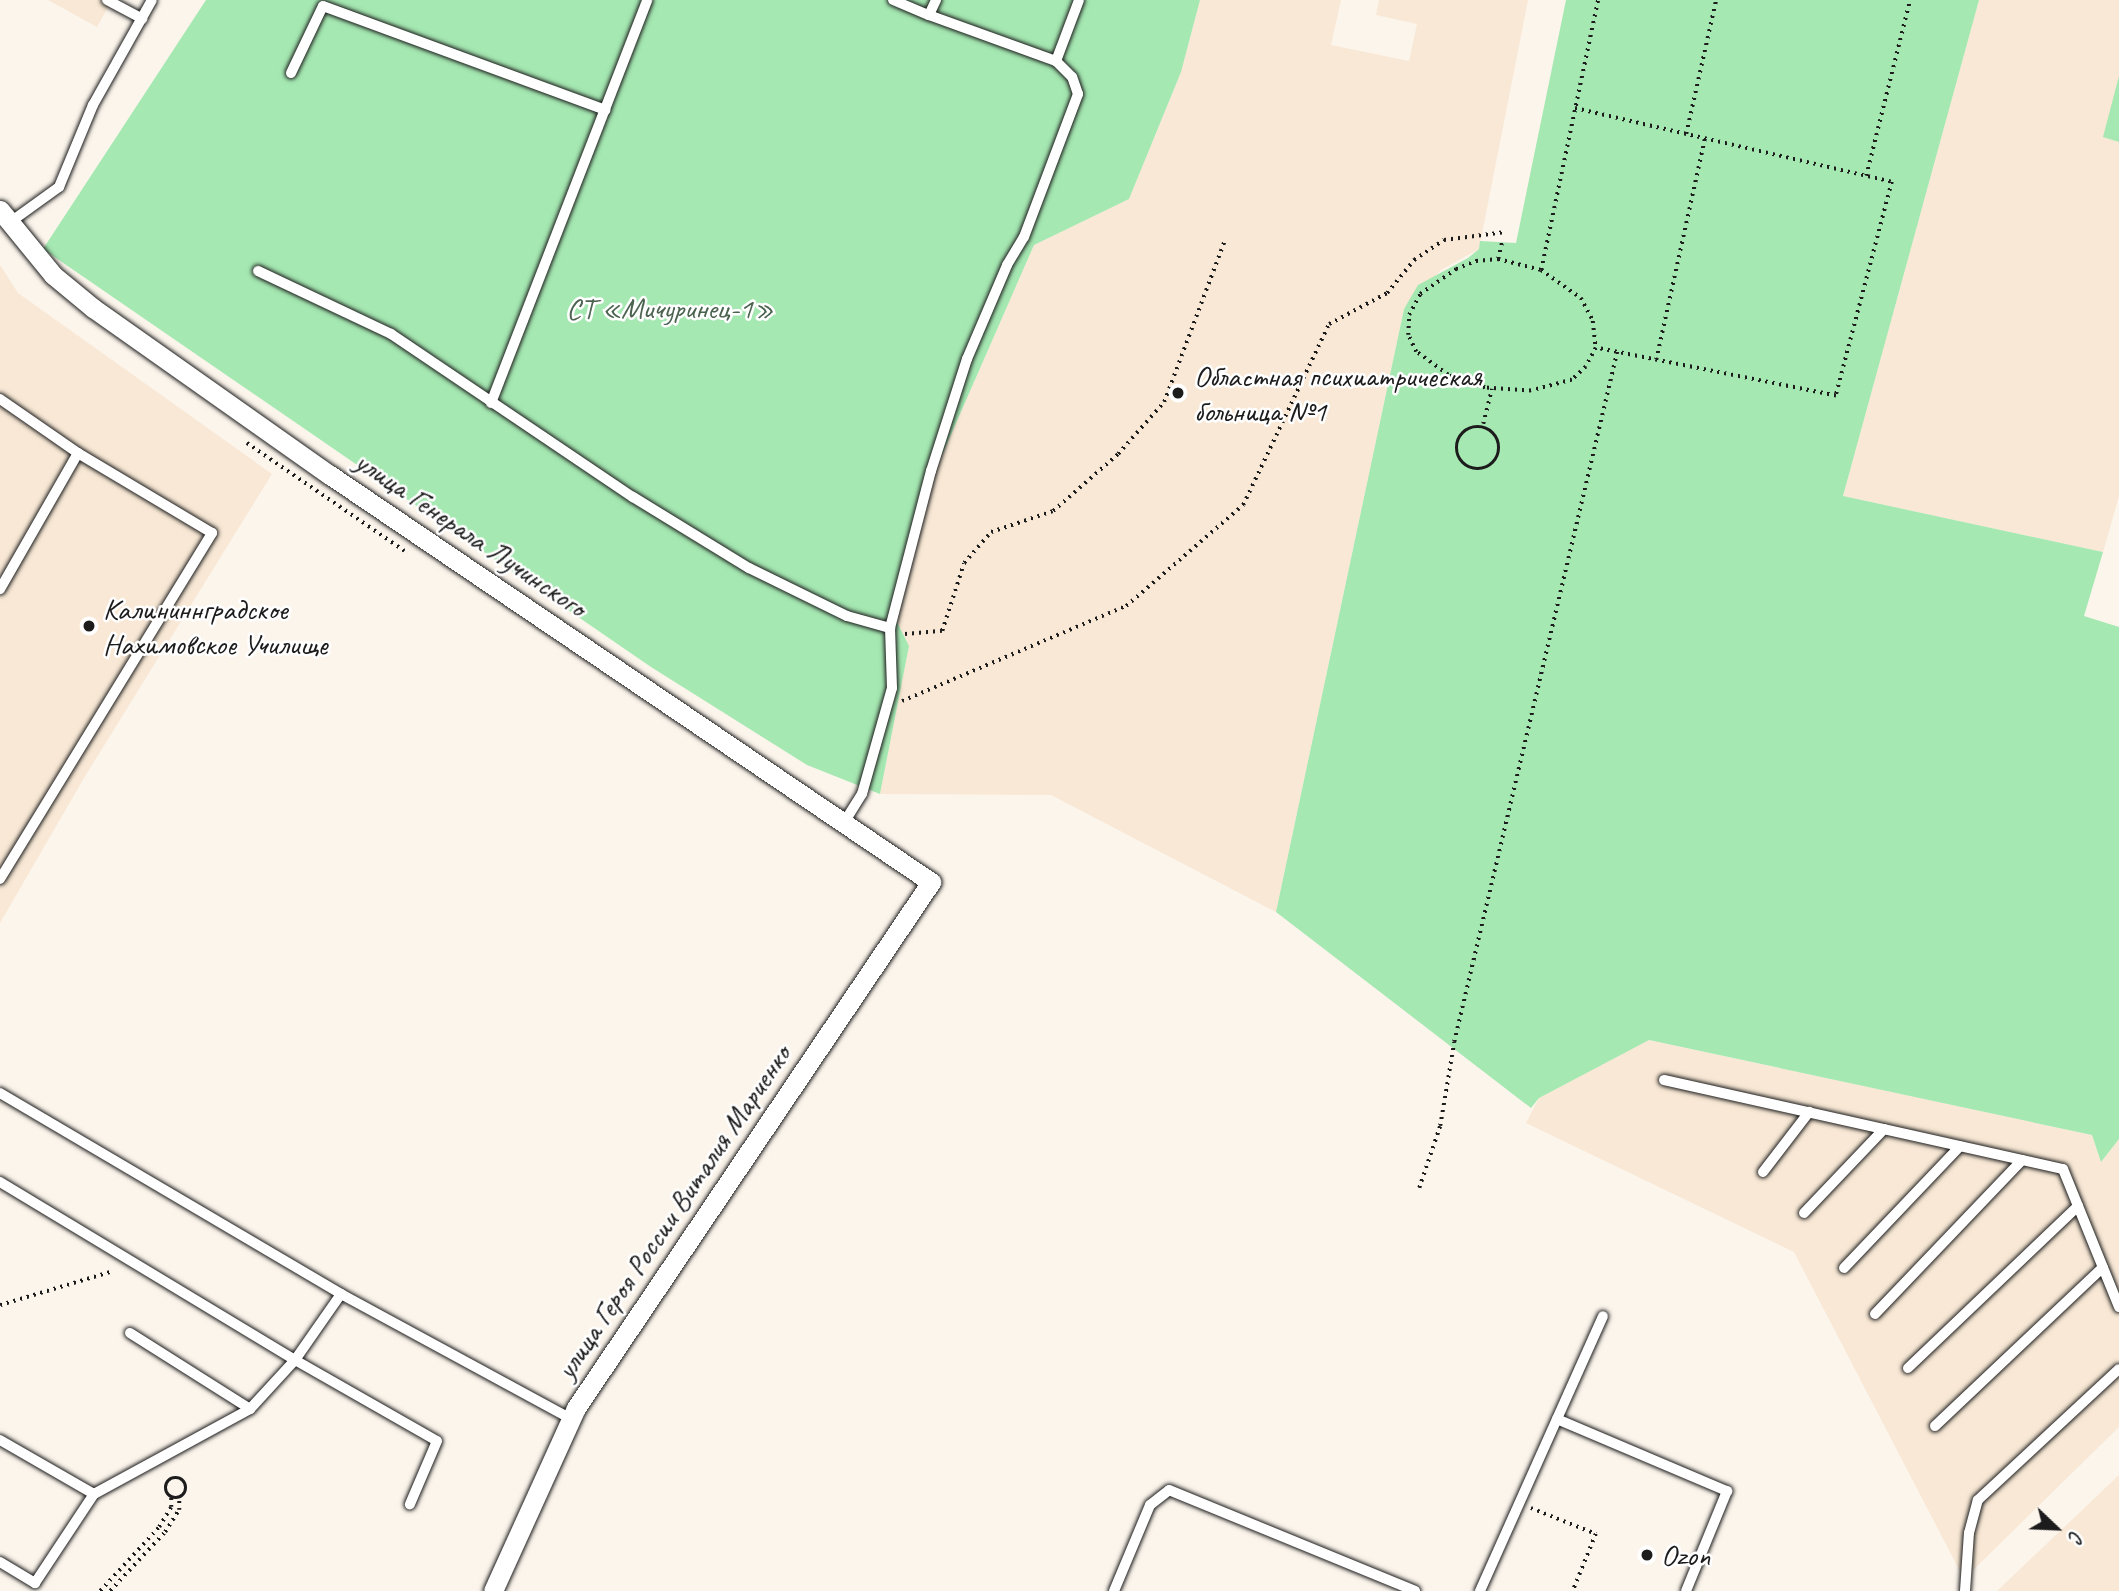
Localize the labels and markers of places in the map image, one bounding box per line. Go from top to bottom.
place label: Областная психиатрическая больница №1 [1194,358,1479,428]
marker: Областная психиатрическая больница №1 [1168,383,1188,403]
place label: Калининнградское Нахимовское Училище [103,591,328,662]
marker: Калининнградское Нахимовское Училище [81,618,97,634]
place label: Ozon [1661,1537,1710,1573]
marker: Ozon [1639,1547,1655,1563]

